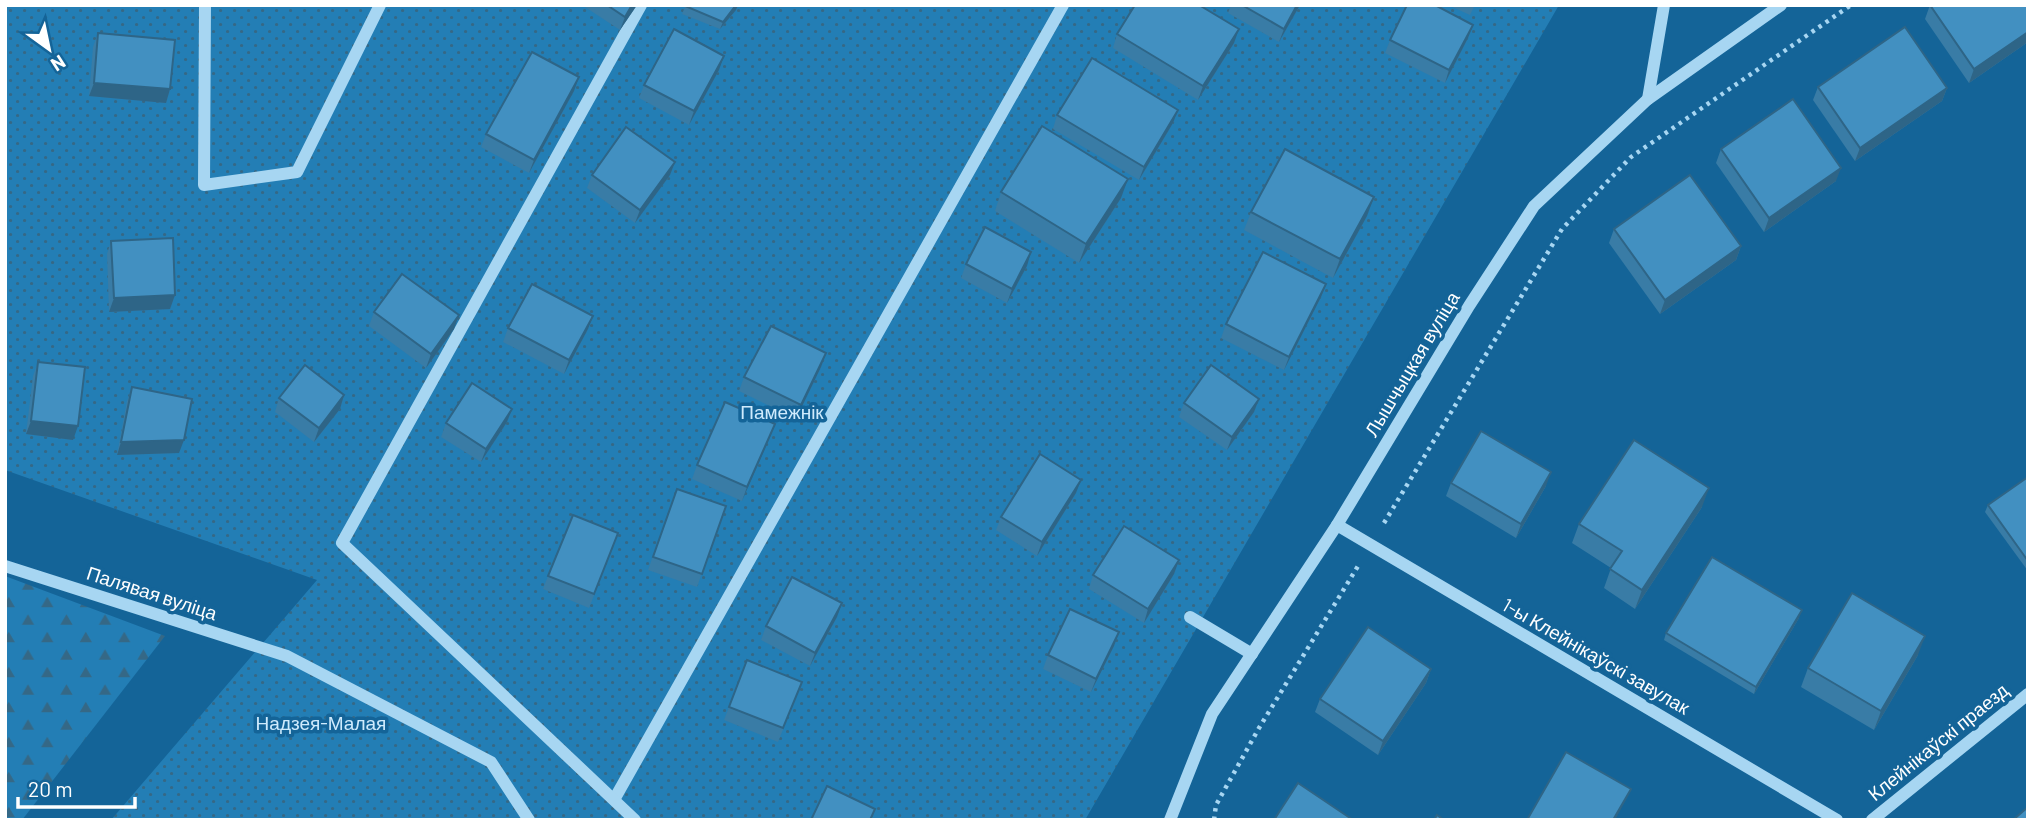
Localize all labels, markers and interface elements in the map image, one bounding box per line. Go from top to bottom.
north arrow [14,14,84,84]
text: N [47,51,70,77]
street label: Лышчыцкая вуліца [1359,287,1464,440]
park label: Памежнік [740,400,824,423]
street label: Палявая вуліца [84,561,221,625]
street label: 1-ы Клейнікаўскі завулак [1499,593,1695,719]
street label: Клейнікаўскі праезд [1863,678,2012,805]
park label: Надзея-Малая [256,711,386,734]
scale bar [18,766,135,810]
text: 20 m [28,776,73,801]

